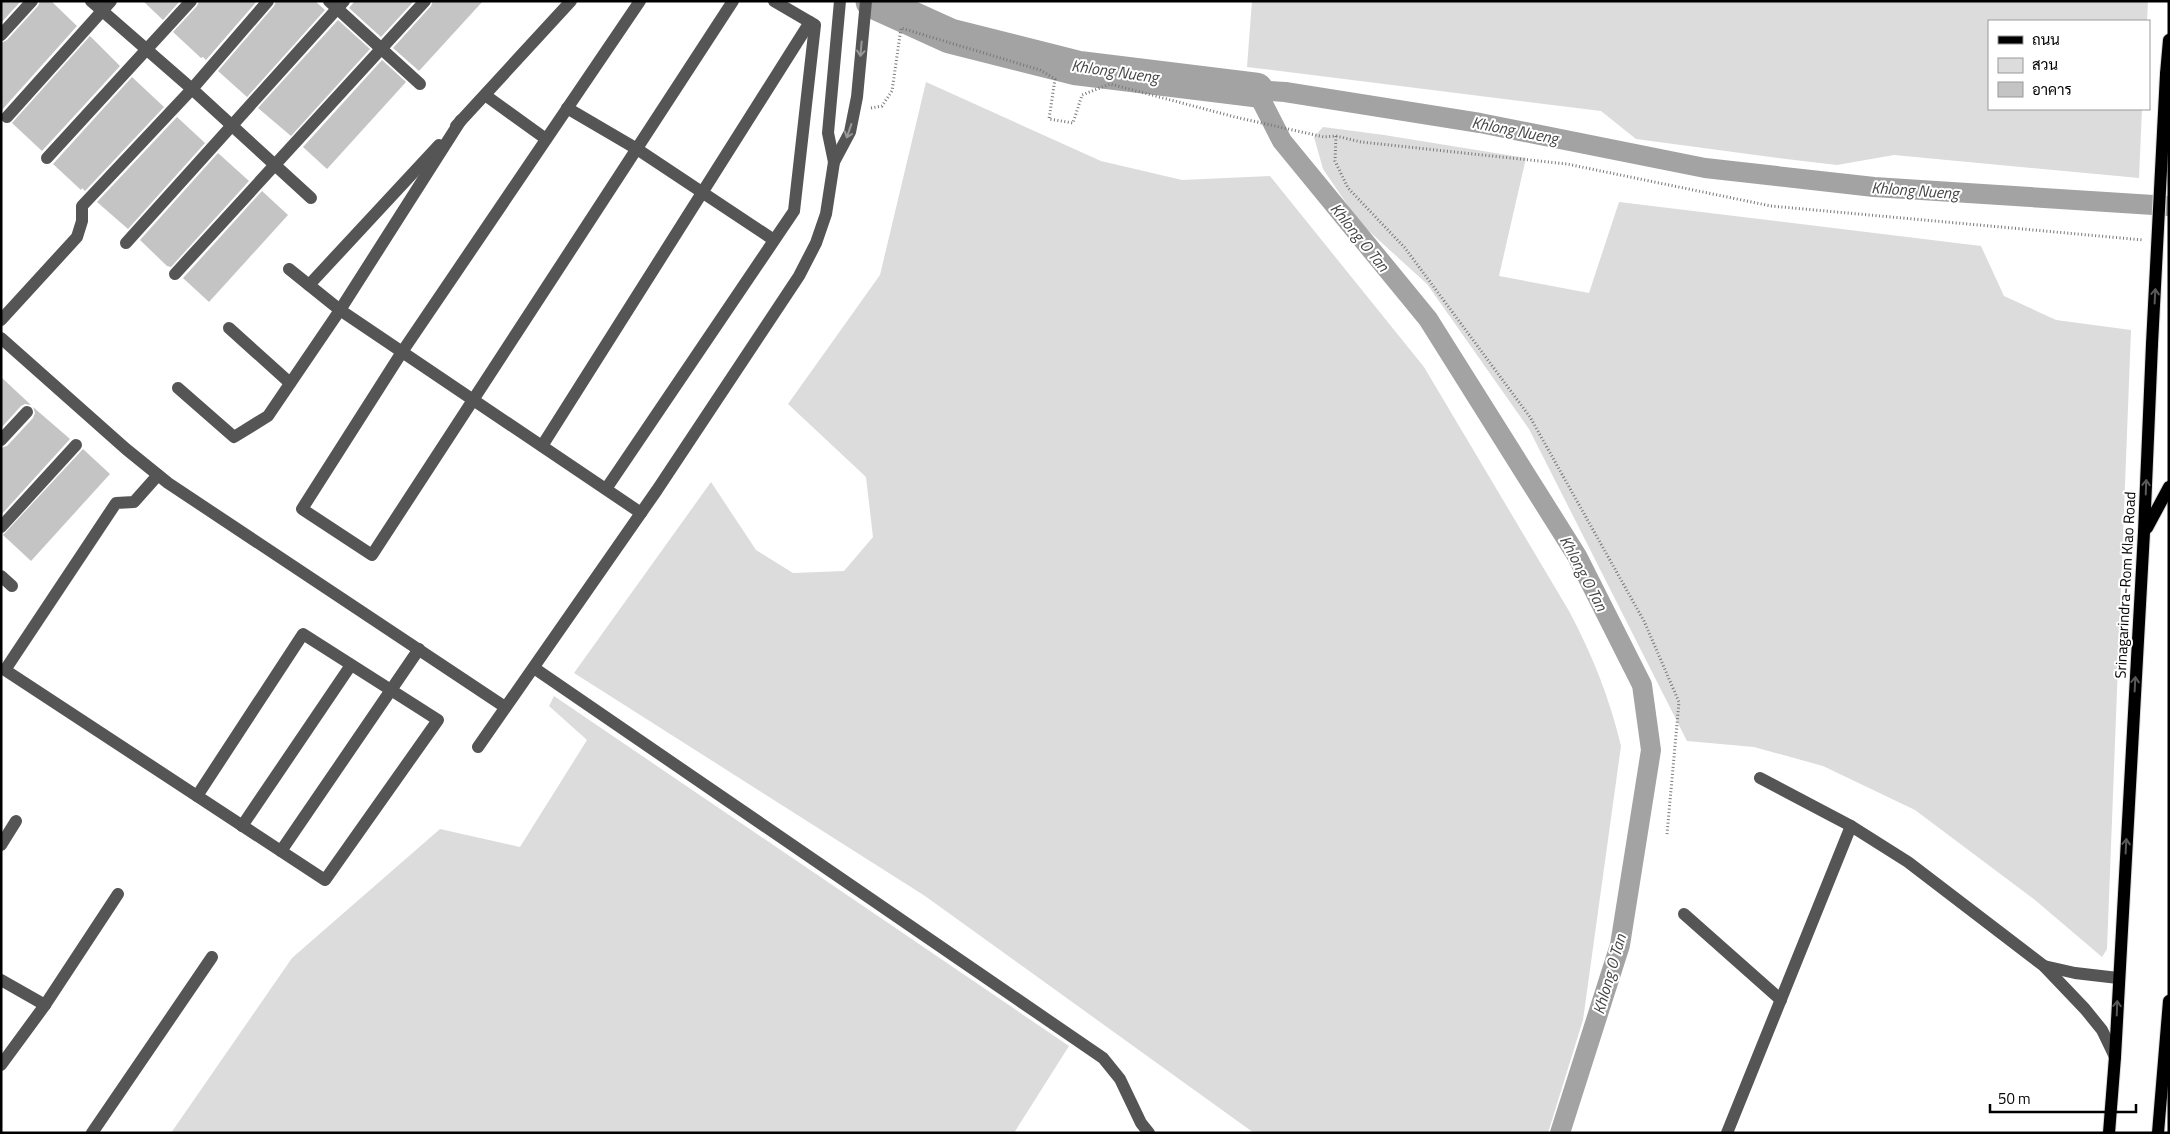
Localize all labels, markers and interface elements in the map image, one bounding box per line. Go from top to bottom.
legend [1988,20,2150,110]
text: ถนน [2032,28,2060,51]
one-way arrow [857,41,866,57]
water label: Khlong Nueng [1070,53,1163,89]
text: สวน [2032,53,2058,76]
text: อาคาร [2032,78,2072,101]
water label: Khlong Nueng [1470,110,1563,151]
one-way arrow [844,123,853,138]
water label: Khlong Nueng [1870,175,1962,205]
water label: Khlong O Tan [1325,197,1396,277]
one-way arrow [2150,288,2160,304]
one-way arrow [2142,479,2151,495]
street label: Srinagarindra-Rom Klao Road [2109,491,2141,679]
water label: Khlong O Tan [1554,531,1614,616]
one-way arrow [2131,676,2140,692]
one-way arrow [2121,838,2130,854]
water label: Khlong O Tan [1586,930,1632,1017]
one-way arrow [2112,1001,2121,1017]
scale bar [1990,1082,2136,1114]
text: 50 m [1998,1087,2031,1110]

